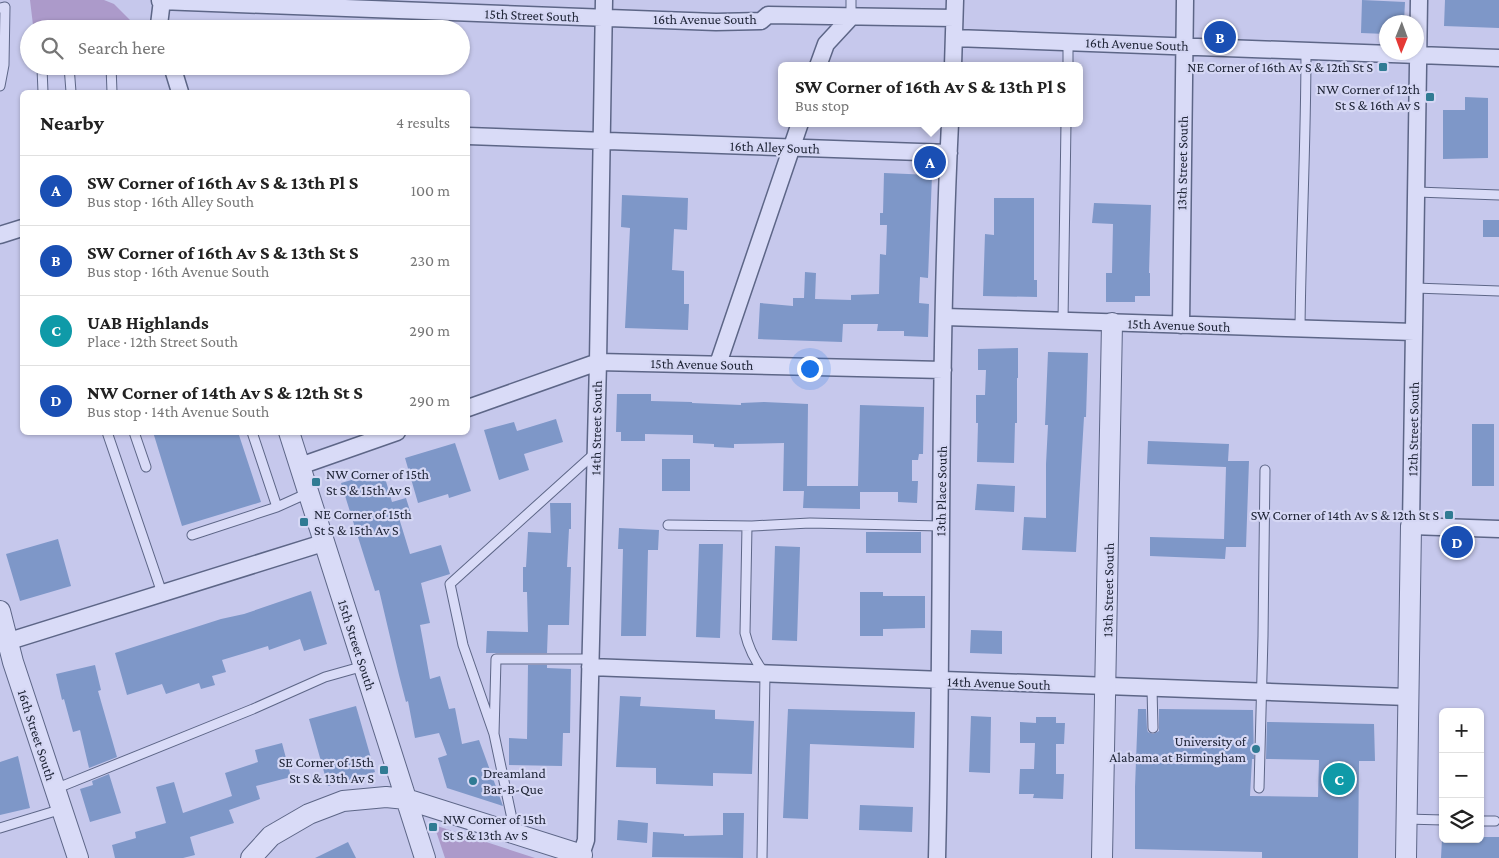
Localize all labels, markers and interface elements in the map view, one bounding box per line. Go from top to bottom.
street label: 15th Street South [485,5,580,25]
street label: 16th Avenue South [653,11,757,27]
north arrow [1379,15,1424,60]
pin: B [1204,18,1236,56]
search box [20,20,470,75]
icon: search [38,34,66,62]
street label: 16th Avenue South [1085,34,1189,54]
text: Search here [78,37,165,58]
place label: NE Corner of 16th Av S & 12th St S [1187,59,1373,75]
marker: NE Corner of 16th Av S & 12th St S [1377,61,1389,73]
popup [778,62,1083,127]
text: SW Corner of 16th Av S & 13th Pl S [795,76,1066,97]
place label: NW Corner of 12th St S & 16th Av S [1317,81,1420,113]
marker: NW Corner of 12th St S & 16th Av S [1424,91,1436,103]
text: Bus stop [795,97,849,114]
text: Nearby [40,111,104,135]
text: 4 results [396,114,450,131]
street label: 13th Street South [1173,115,1191,210]
street label: 16th Alley South [730,137,821,157]
pin: A [914,143,946,181]
text: SW Corner of 16th Av S & 13th Pl S [87,172,358,193]
text: A [51,182,61,199]
text: 100 m [411,182,450,199]
text: Bus stop · 16th Alley South [87,193,254,210]
text: SW Corner of 16th Av S & 13th St S [87,242,358,263]
text: B [51,252,61,269]
text: 230 m [410,252,450,269]
text: Bus stop · 16th Avenue South [87,263,269,280]
text: UAB Highlands [87,312,209,333]
street label: 15th Avenue South [1127,315,1231,335]
text: C [51,322,61,339]
text: 290 m [409,322,450,339]
text: Place · 12th Street South [87,333,238,350]
street label: 15th Avenue South [650,355,754,373]
your location [797,356,823,382]
street label: 14th Street South [587,380,605,476]
street label: 12th Street South [1404,381,1422,476]
text: NW Corner of 14th Av S & 12th St S [87,382,363,403]
text: D [50,392,62,409]
text: 290 m [409,392,450,409]
text: Bus stop · 14th Avenue South [87,403,269,420]
street label: 13th Place South [932,445,950,537]
place label: NW Corner of 15th St S & 15th Av S [326,466,430,498]
marker: NW Corner of 15th St S & 15th Av S [310,476,322,488]
place label: NE Corner of 15th St S & 15th Av S [314,506,412,538]
place label: SW Corner of 14th Av S & 12th St S [1251,507,1439,523]
marker: SW Corner of 14th Av S & 12th St S [1443,509,1455,521]
marker: NE Corner of 15th St S & 15th Av S [298,516,310,528]
pin: D [1441,523,1473,561]
street label: 13th Street South [1099,542,1117,637]
street label: 15th Street South [335,598,379,693]
street label: 14th Avenue South [947,673,1051,693]
street label: 16th Street South [15,687,59,783]
map controls [1439,708,1484,843]
button: + [1439,708,1484,753]
place label: University of Alabama at Birmingham [1109,733,1247,765]
marker: University of Alabama at Birmingham [1250,743,1262,755]
button: − [1439,753,1484,798]
place label: SE Corner of 15th St S & 13th Av S [279,754,374,786]
pin: C [1323,760,1355,798]
marker: SE Corner of 15th St S & 13th Av S [378,764,390,776]
place label: Dreamland Bar-B-Que [483,765,547,797]
marker: Dreamland Bar-B-Que [467,775,479,787]
button: layers [1439,798,1484,843]
place label: NW Corner of 15th St S & 13th Av S [443,811,547,843]
marker: NW Corner of 15th St S & 13th Av S [427,821,439,833]

